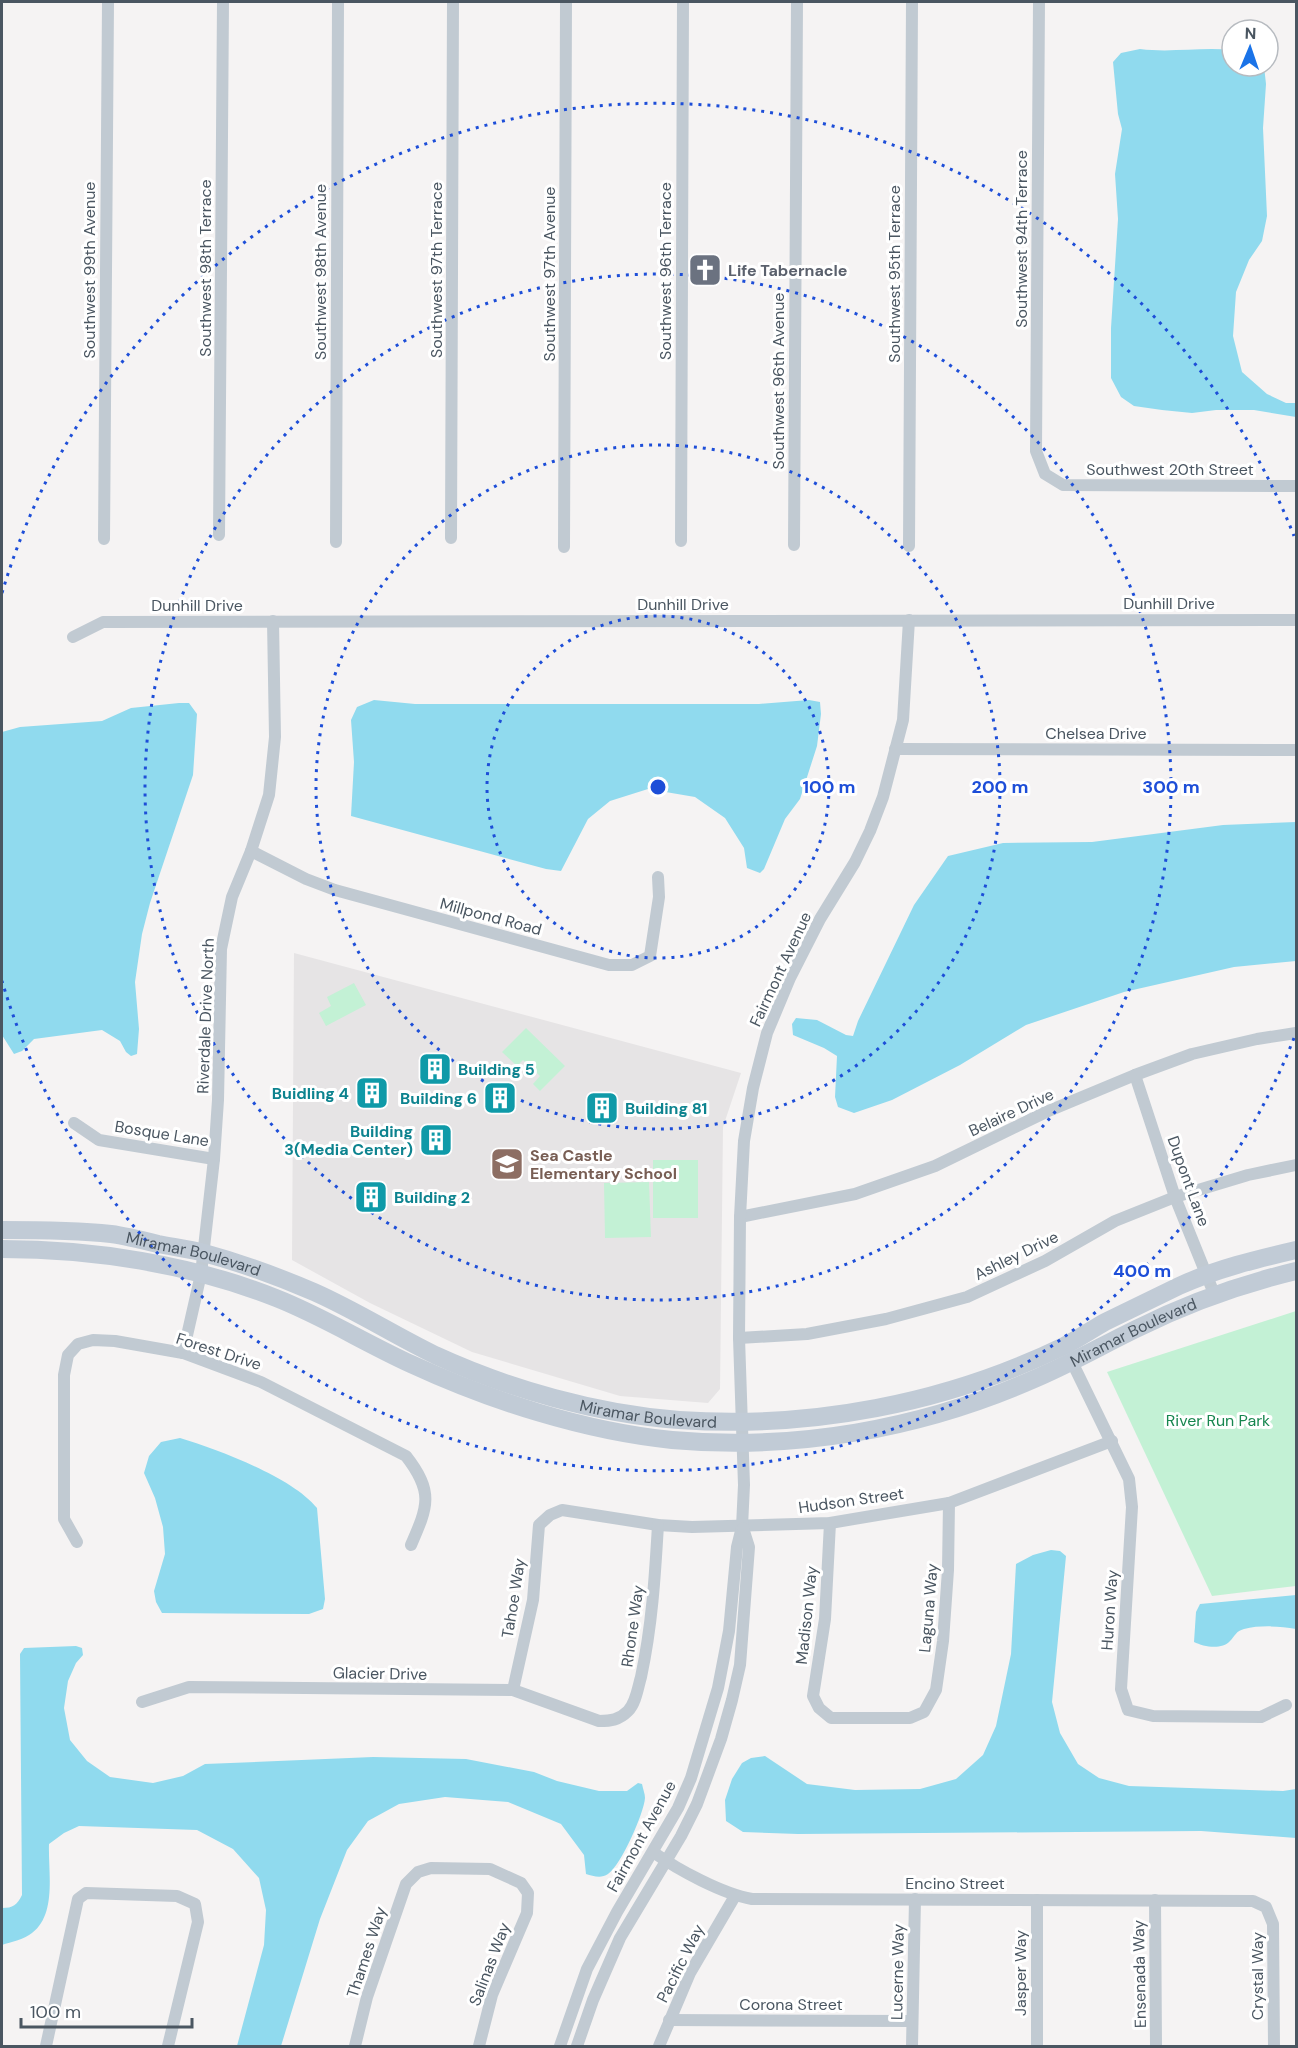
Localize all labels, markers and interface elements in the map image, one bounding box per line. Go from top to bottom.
north arrow [1220,18,1280,78]
text: N [1244,23,1257,44]
street label: Southwest 94th Terrace [1011,150,1032,328]
street label: Southwest 98th Terrace [195,179,216,357]
street label: Southwest 99th Avenue [79,182,100,358]
street label: Southwest 97th Terrace [426,182,447,358]
street label: Southwest 96th Terrace [655,182,676,360]
street label: Southwest 98th Avenue [310,184,331,360]
street label: Southwest 95th Terrace [884,185,905,363]
street label: Southwest 97th Avenue [539,187,560,361]
church icon: Life Tabernacle [687,252,723,288]
place label: Life Tabernacle [728,260,847,281]
street label: Southwest 96th Avenue [768,293,789,469]
street label: Southwest 20th Street [1086,459,1254,480]
street label: Dunhill Drive [1123,593,1215,614]
street label: Dunhill Drive [637,594,729,615]
street label: Dunhill Drive [151,595,243,616]
street label: Chelsea Drive [1045,723,1147,744]
text: 100 m [802,775,856,799]
text: 200 m [972,775,1028,799]
text: 300 m [1142,775,1200,799]
centre of rings [648,777,668,797]
street label: Millpond Road [438,893,544,940]
street label: Fairmont Avenue [745,908,816,1030]
street label: Riverdale Drive North [192,938,219,1094]
building icon: Building 5 [417,1051,453,1087]
place label: Building 5 [458,1059,535,1080]
building icon: Buidling 4 [354,1075,390,1111]
building icon: Building 6 [482,1080,518,1116]
place label: Buidling 4 [272,1083,349,1104]
street label: Belaire Drive [965,1084,1057,1141]
place label: Building 6 [400,1088,477,1109]
building icon: Building 81 [584,1090,620,1126]
place label: Building 81 [625,1098,707,1119]
street label: Bosque Lane [113,1116,211,1151]
place label: Building 3(Media Center) [284,1121,413,1160]
building icon: Building 3(Media Center) [418,1122,454,1158]
street label: Dupont Lane [1162,1133,1215,1229]
place label: Sea Castle Elementary School [530,1145,677,1184]
school or university icon: Sea Castle Elementary School [489,1146,525,1182]
building icon: Building 2 [353,1179,389,1215]
place label: Building 2 [394,1187,470,1208]
street label: Ashley Drive [971,1226,1062,1285]
street label: Miramar Boulevard [124,1227,264,1281]
text: 400 m [1113,1259,1171,1283]
street label: Miramar Boulevard [1066,1293,1200,1372]
street label: Forest Drive [174,1328,264,1375]
street label: Miramar Boulevard [578,1395,717,1433]
park label: River Run Park [1166,1410,1270,1431]
street label: Hudson Street [797,1483,905,1518]
street label: Tahoe Way [497,1557,530,1640]
street label: Laguna Way [914,1562,943,1654]
street label: Madison Way [791,1565,822,1665]
street label: Huron Way [1096,1569,1123,1651]
street label: Rhone Way [616,1584,649,1669]
street label: Glacier Drive [333,1662,427,1685]
street label: Fairmont Avenue [602,1777,681,1896]
street label: Encino Street [905,1873,1005,1894]
street label: Thames Way [342,1904,391,2000]
street label: Salinas Way [464,1919,515,2009]
street label: Pacific Way [652,1920,709,2006]
street label: Ensenada Way [1128,1920,1151,2028]
street label: Lucerne Way [886,1924,909,2020]
street label: Jasper Way [1010,1930,1031,2016]
street label: Crystal Way [1247,1932,1268,2020]
scale bar [21,1991,192,2029]
street label: Corona Street [739,1994,843,2015]
text: 100 m [30,2000,81,2024]

